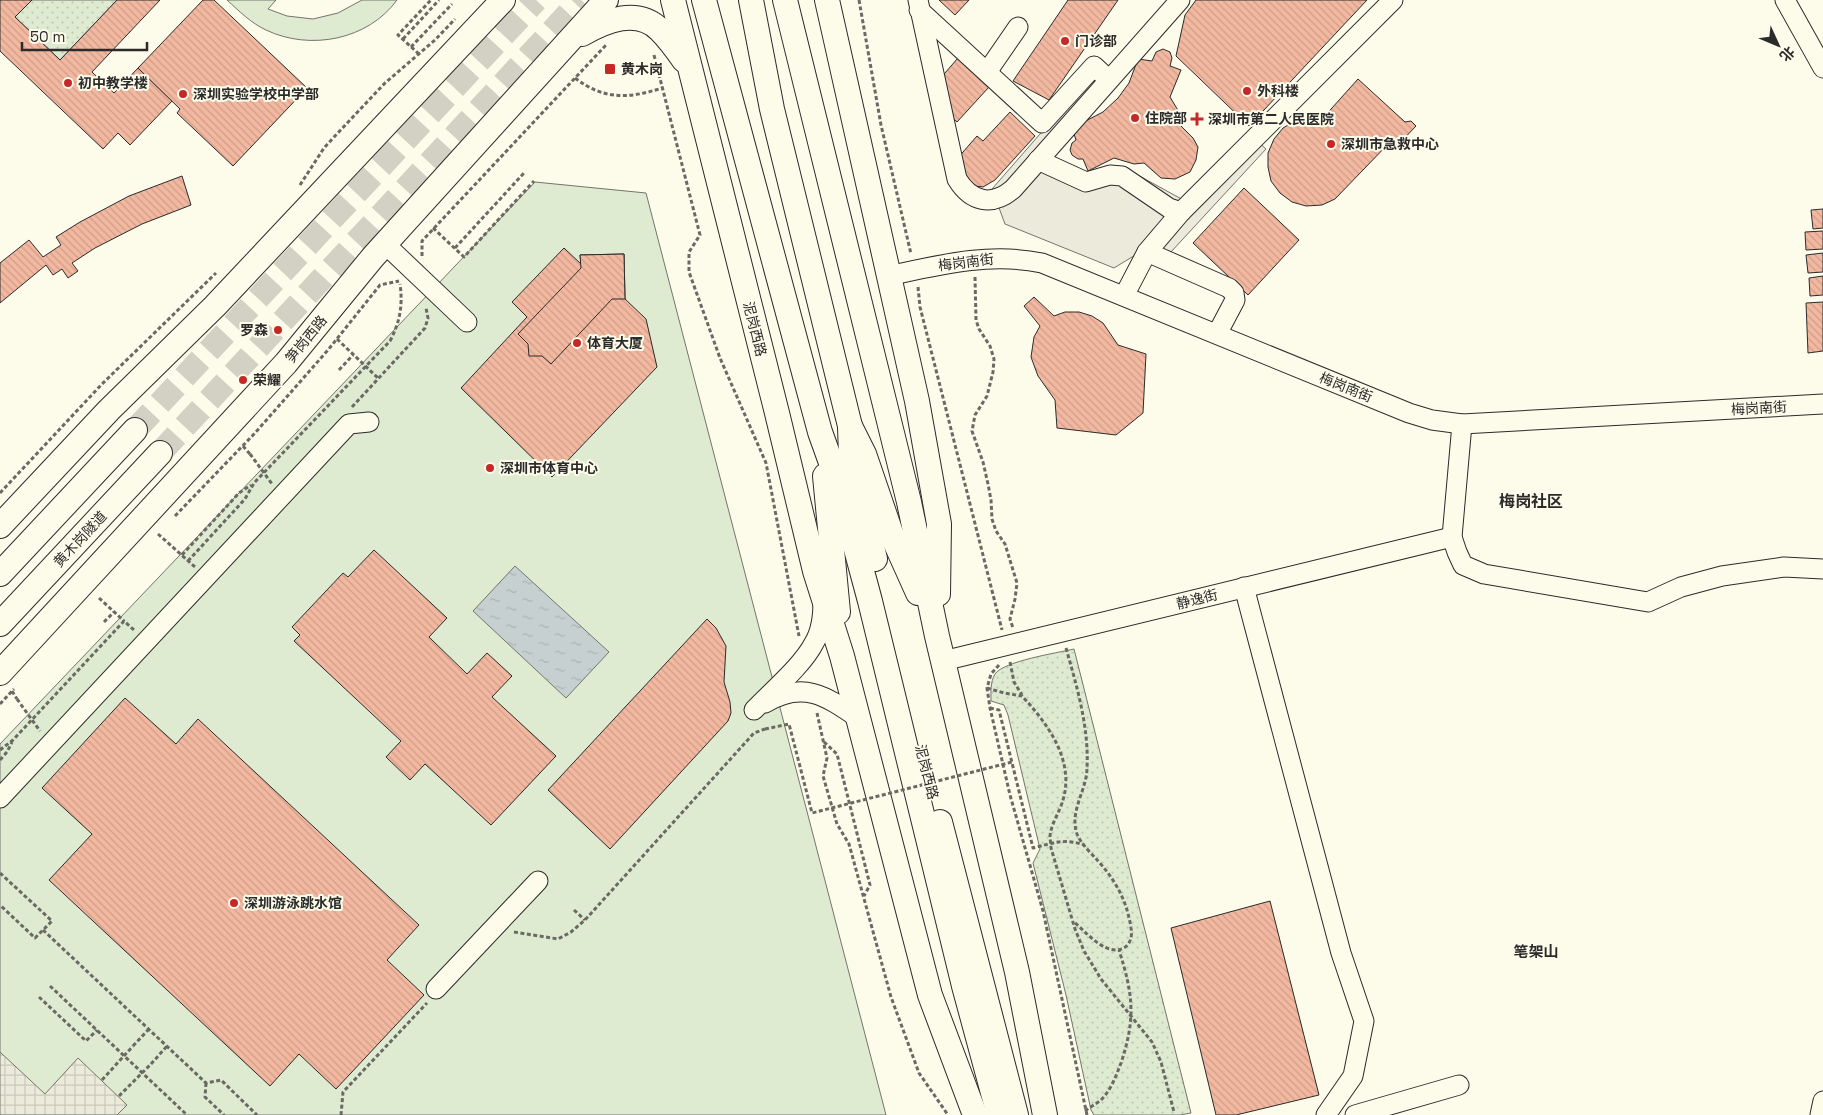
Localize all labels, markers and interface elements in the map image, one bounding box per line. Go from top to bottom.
scale bar [22,20,148,52]
north arrow [1753,20,1803,70]
text: 50 m [30,27,65,46]
place label: 门诊部 [1075,32,1117,50]
marker: 门诊部 [1059,35,1071,47]
text: 北 [1776,43,1799,65]
place label: 黄木岗 [621,60,663,78]
marker: 黄木岗 [603,62,617,76]
place label: 初中教学楼 [78,74,148,92]
marker: 初中教学楼 [62,77,74,89]
place label: 外科楼 [1257,82,1299,100]
place label: 深圳实验学校中学部 [193,85,319,103]
marker: 外科楼 [1241,85,1253,97]
marker: 深圳实验学校中学部 [177,88,189,100]
place label: 住院部 [1145,109,1187,127]
place label: 深圳市第二人民医院 [1208,110,1334,128]
marker: 住院部 [1129,112,1141,124]
marker: 深圳市第二人民医院 [1190,112,1204,126]
place label: 深圳市急救中心 [1341,135,1439,153]
marker: 深圳市急救中心 [1325,138,1337,150]
street label: 梅岗南街 [937,250,995,274]
street label: 泥岗西路 [739,300,771,358]
street label: 笋岗西路 [281,312,331,366]
place label: 罗森 [240,321,268,339]
marker: 罗森 [272,324,284,336]
place label: 体育大厦 [587,334,643,352]
marker: 体育大厦 [571,337,583,349]
street label: 梅岗南街 [1317,368,1375,406]
place label: 荣耀 [253,371,281,389]
marker: 荣耀 [237,374,249,386]
street label: 梅岗南街 [1731,398,1787,418]
place label: 深圳市体育中心 [500,459,598,477]
marker: 深圳市体育中心 [484,462,496,474]
district label: 梅岗社区 [1499,491,1563,512]
street label: 黄木岗隧道 [50,507,110,571]
street label: 静逸街 [1174,585,1220,613]
street label: 泥岗西路 [911,743,943,801]
place label: 深圳游泳跳水馆 [244,894,342,912]
marker: 深圳游泳跳水馆 [228,897,240,909]
district label: 笔架山 [1513,942,1559,961]

